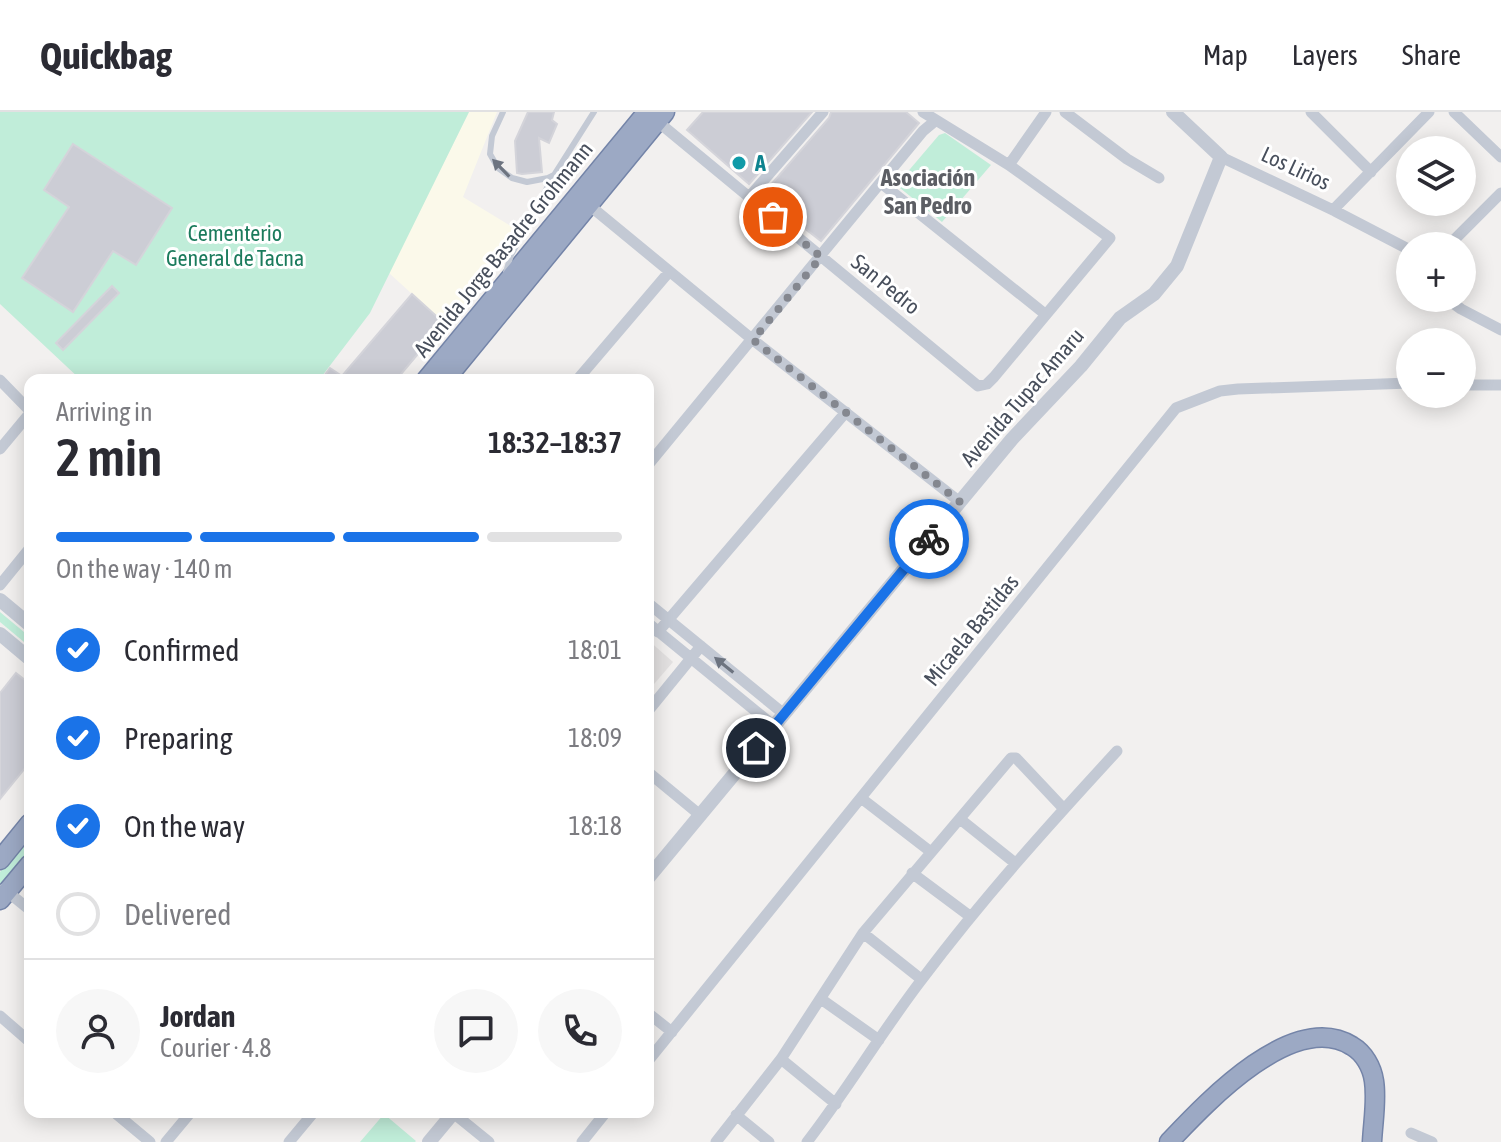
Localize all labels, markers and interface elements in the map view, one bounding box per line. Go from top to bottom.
text: Quickbag [40,34,172,77]
text: Map [1203,39,1248,71]
text: Layers [1292,39,1358,71]
text: Share [1402,39,1461,71]
street label: Avenida Jorge Basadre Grohmann [408,136,598,362]
map controls [1396,136,1476,408]
button: layers [1396,136,1476,216]
street label: Los Lirios [1257,141,1335,195]
place label: A [754,150,766,176]
marker: A [730,154,748,172]
one-way arrow [493,159,511,178]
district label: Asociación San Pedro [880,164,975,219]
pin [739,183,807,251]
icon: bag [751,195,795,239]
park label: Cementerio General de Tacna [166,220,304,271]
button: + [1396,232,1476,312]
street label: San Pedro [846,248,926,320]
street label: Avenida Tupac Amaru [955,323,1089,471]
button: − [1396,328,1476,408]
text: Arriving in [56,397,153,427]
text: 18:32–18:37 [488,425,622,459]
text: 2 min [56,427,162,487]
courier [889,499,969,579]
icon: bike [907,517,951,561]
text: On the way · 140 m [56,554,233,584]
street label: Micaela Bastidas [918,569,1024,691]
icon: check [56,628,100,672]
text: Confirmed [124,633,239,667]
text: 18:01 [568,635,622,665]
one-way arrow [714,657,734,674]
pin [722,714,790,782]
icon: check [56,716,100,760]
text: Preparing [124,721,233,755]
text: 18:09 [568,723,622,753]
icon: home [734,726,778,770]
icon: check [56,804,100,848]
text: On the way [124,809,245,843]
text: 18:18 [568,811,622,841]
text: Delivered [124,897,232,931]
button: person [56,989,140,1073]
button: chat [434,989,518,1073]
button: phone [538,989,622,1073]
text: Jordan [160,999,235,1033]
text: Courier · 4.8 [160,1033,271,1063]

